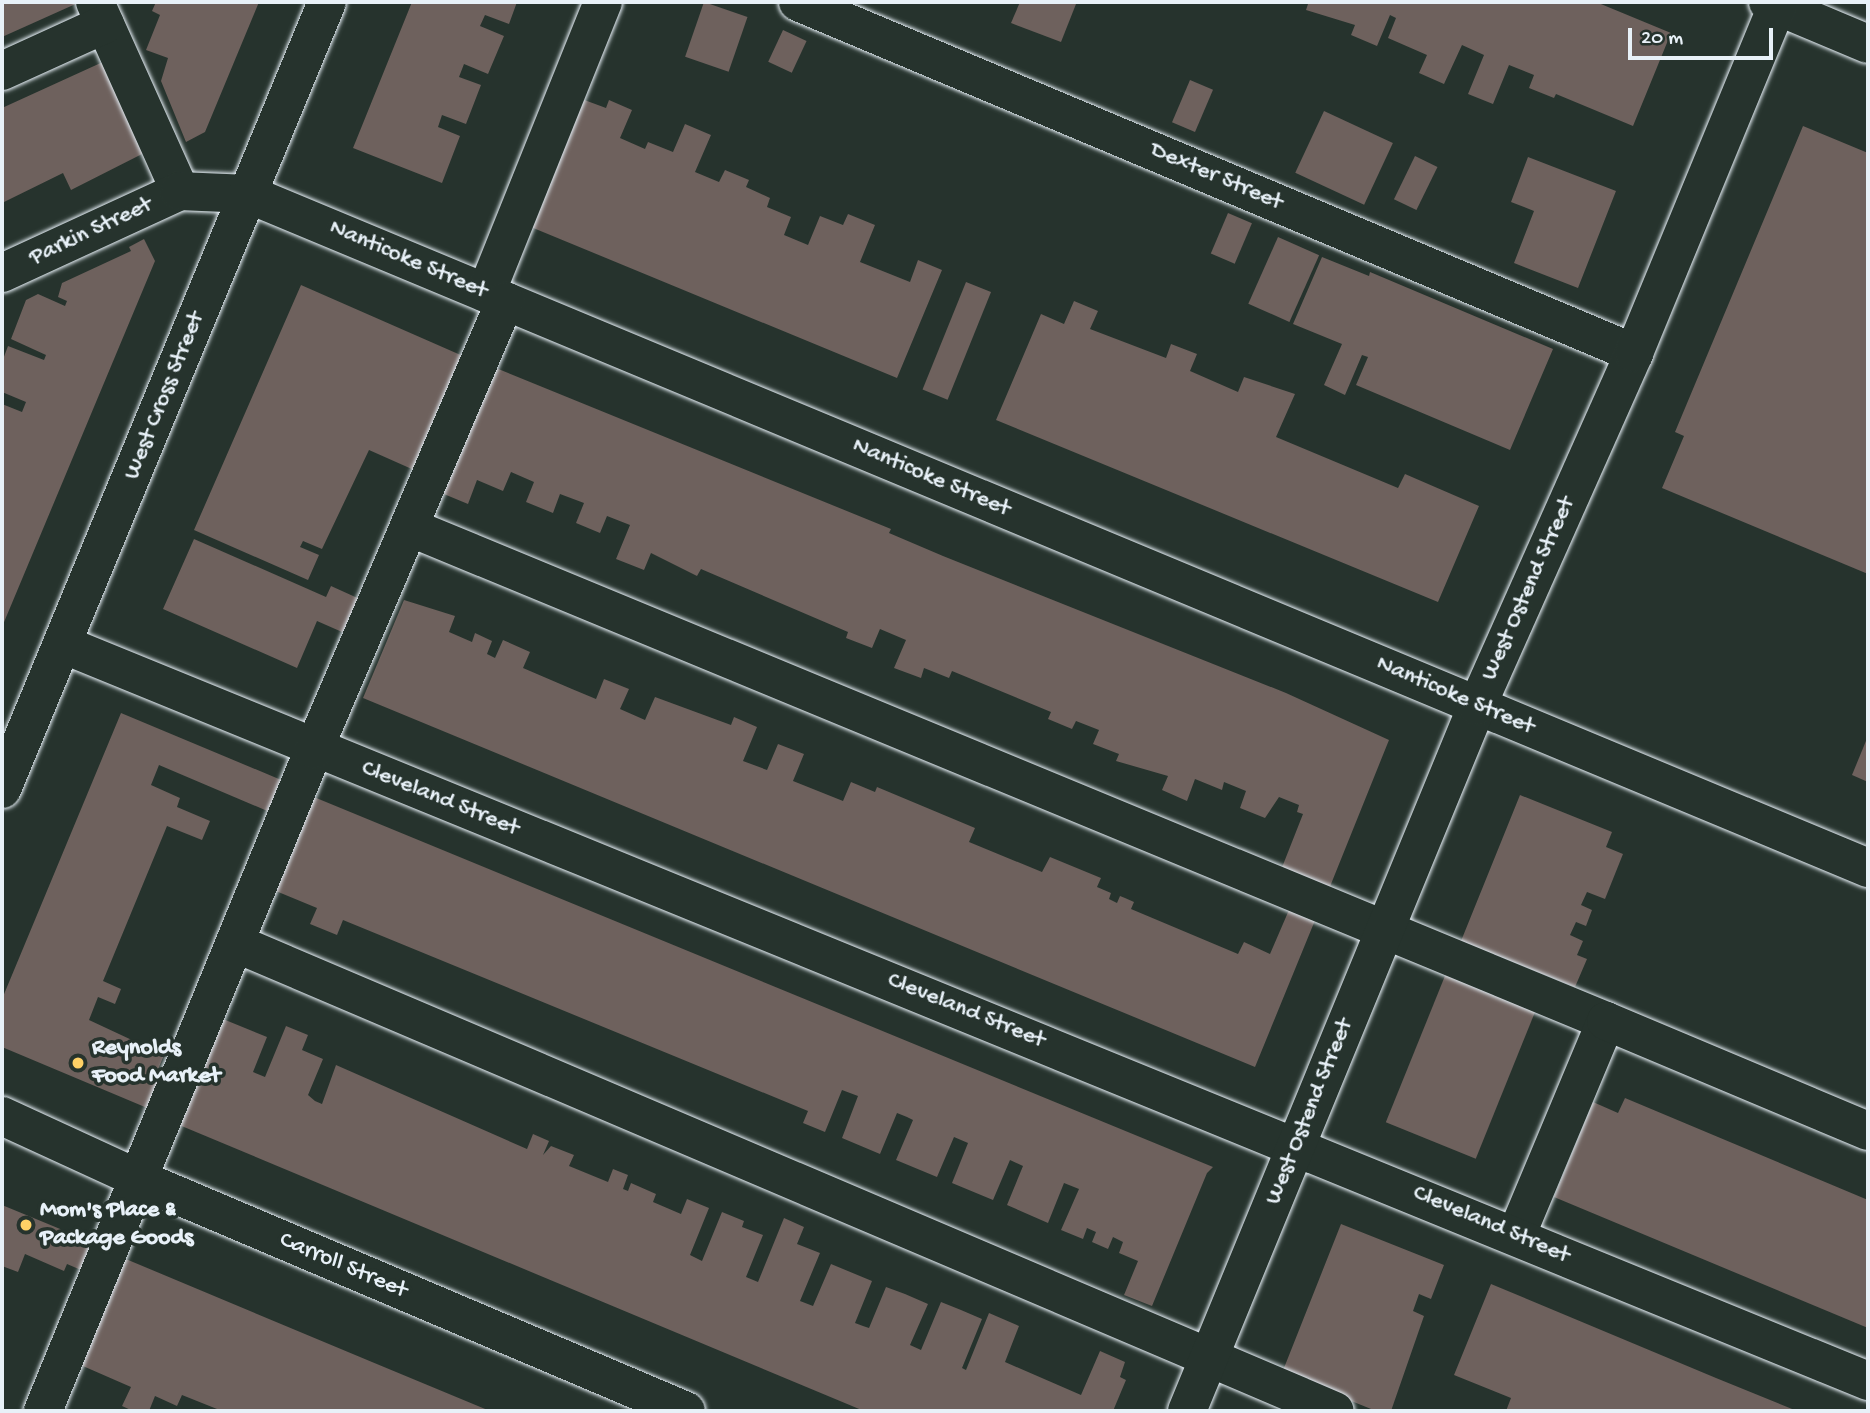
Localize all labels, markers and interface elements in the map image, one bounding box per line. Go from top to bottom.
scale bar [1632,14,1777,58]
text: 20 m [1641,27,1683,52]
street label: Dexter Street [1145,136,1287,218]
street label: Parkin Street [25,191,157,273]
street label: Nanticoke Street [325,214,491,306]
street label: West Cross Street [118,308,212,484]
street label: Nanticoke Street [848,432,1014,524]
street label: West Ostend Street [1476,493,1582,685]
street label: Nanticoke Street [1372,650,1538,742]
street label: Cleveland Street [357,754,523,844]
street label: Cleveland Street [883,966,1049,1056]
street label: West Ostend Street [1260,1015,1360,1209]
place label: Reynolds Food Market [92,1035,220,1091]
marker: Reynolds Food Market [70,1055,86,1071]
street label: Cleveland Street [1408,1179,1574,1271]
place label: Mom's Place & Package Goods [40,1197,193,1253]
marker: Mom's Place & Package Goods [18,1217,34,1233]
street label: Carroll Street [275,1226,411,1306]

